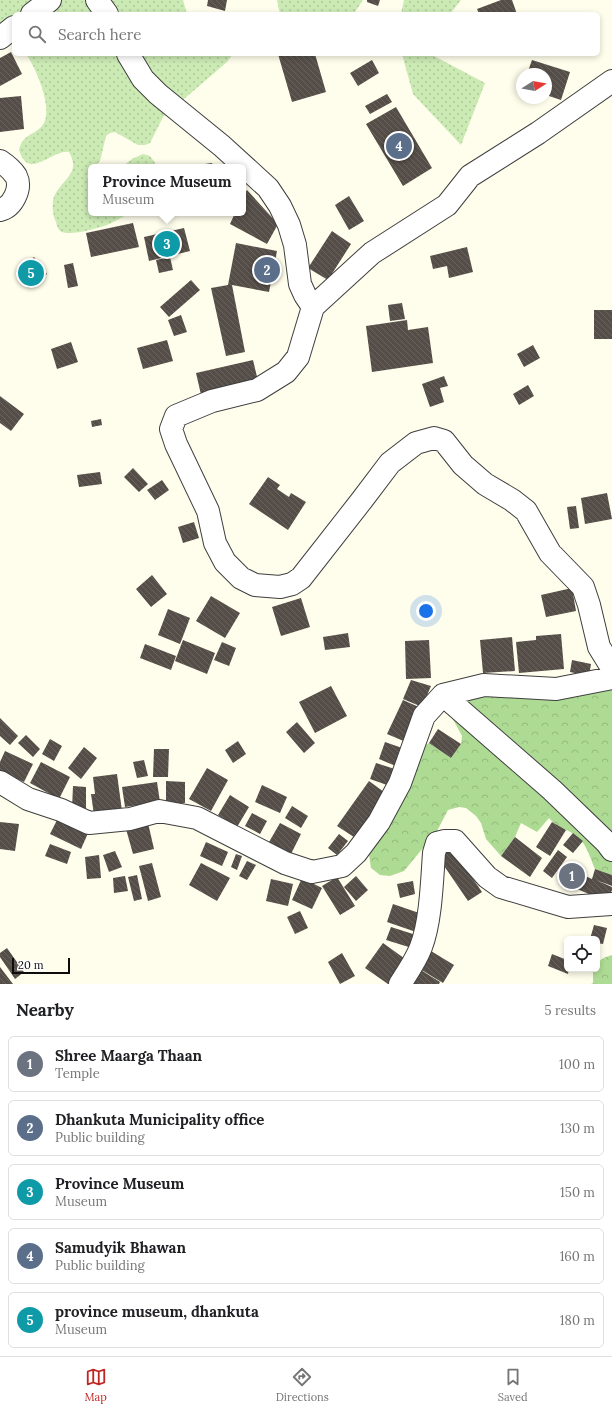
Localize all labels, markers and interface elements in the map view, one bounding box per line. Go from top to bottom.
search box [12,12,600,56]
icon: search [26,23,48,45]
text: Search here [58,25,141,44]
north arrow [516,68,552,104]
pin: 4 [386,131,412,161]
popup [88,164,246,216]
text: Province Museum [102,172,232,191]
text: Museum [102,191,154,208]
pin: 3 [154,229,180,259]
pin: 2 [254,255,280,285]
pin: 5 [18,258,44,288]
your location [416,601,436,621]
pin: 1 [559,861,585,891]
map controls [564,936,600,972]
button: locate [564,936,600,972]
scale bar [12,956,70,975]
text: 20 m [18,958,43,972]
text: Nearby [16,999,74,1021]
text: 5 results [545,1002,596,1019]
text: Shree Maarga Thaan [55,1046,202,1065]
text: 1 [27,1056,33,1073]
text: 100 m [559,1056,595,1073]
text: Temple [55,1065,100,1082]
text: Dhankuta Municipality office [55,1110,264,1129]
text: 2 [27,1120,33,1137]
text: 130 m [560,1120,595,1137]
text: Public building [55,1129,145,1146]
text: Province Museum [55,1174,184,1193]
text: 3 [26,1184,34,1201]
text: 150 m [560,1184,595,1201]
text: Museum [55,1193,107,1210]
text: Samudyik Bhawan [55,1238,186,1257]
text: 4 [26,1248,34,1265]
text: 160 m [560,1248,595,1265]
text: Public building [55,1257,145,1274]
text: province museum, dhankuta [55,1302,259,1321]
text: 5 [26,1312,34,1329]
text: 180 m [560,1312,595,1329]
text: Museum [55,1321,107,1338]
tab: Map [84,1366,107,1404]
tab: Directions [276,1366,329,1404]
tab: Saved [498,1366,528,1404]

